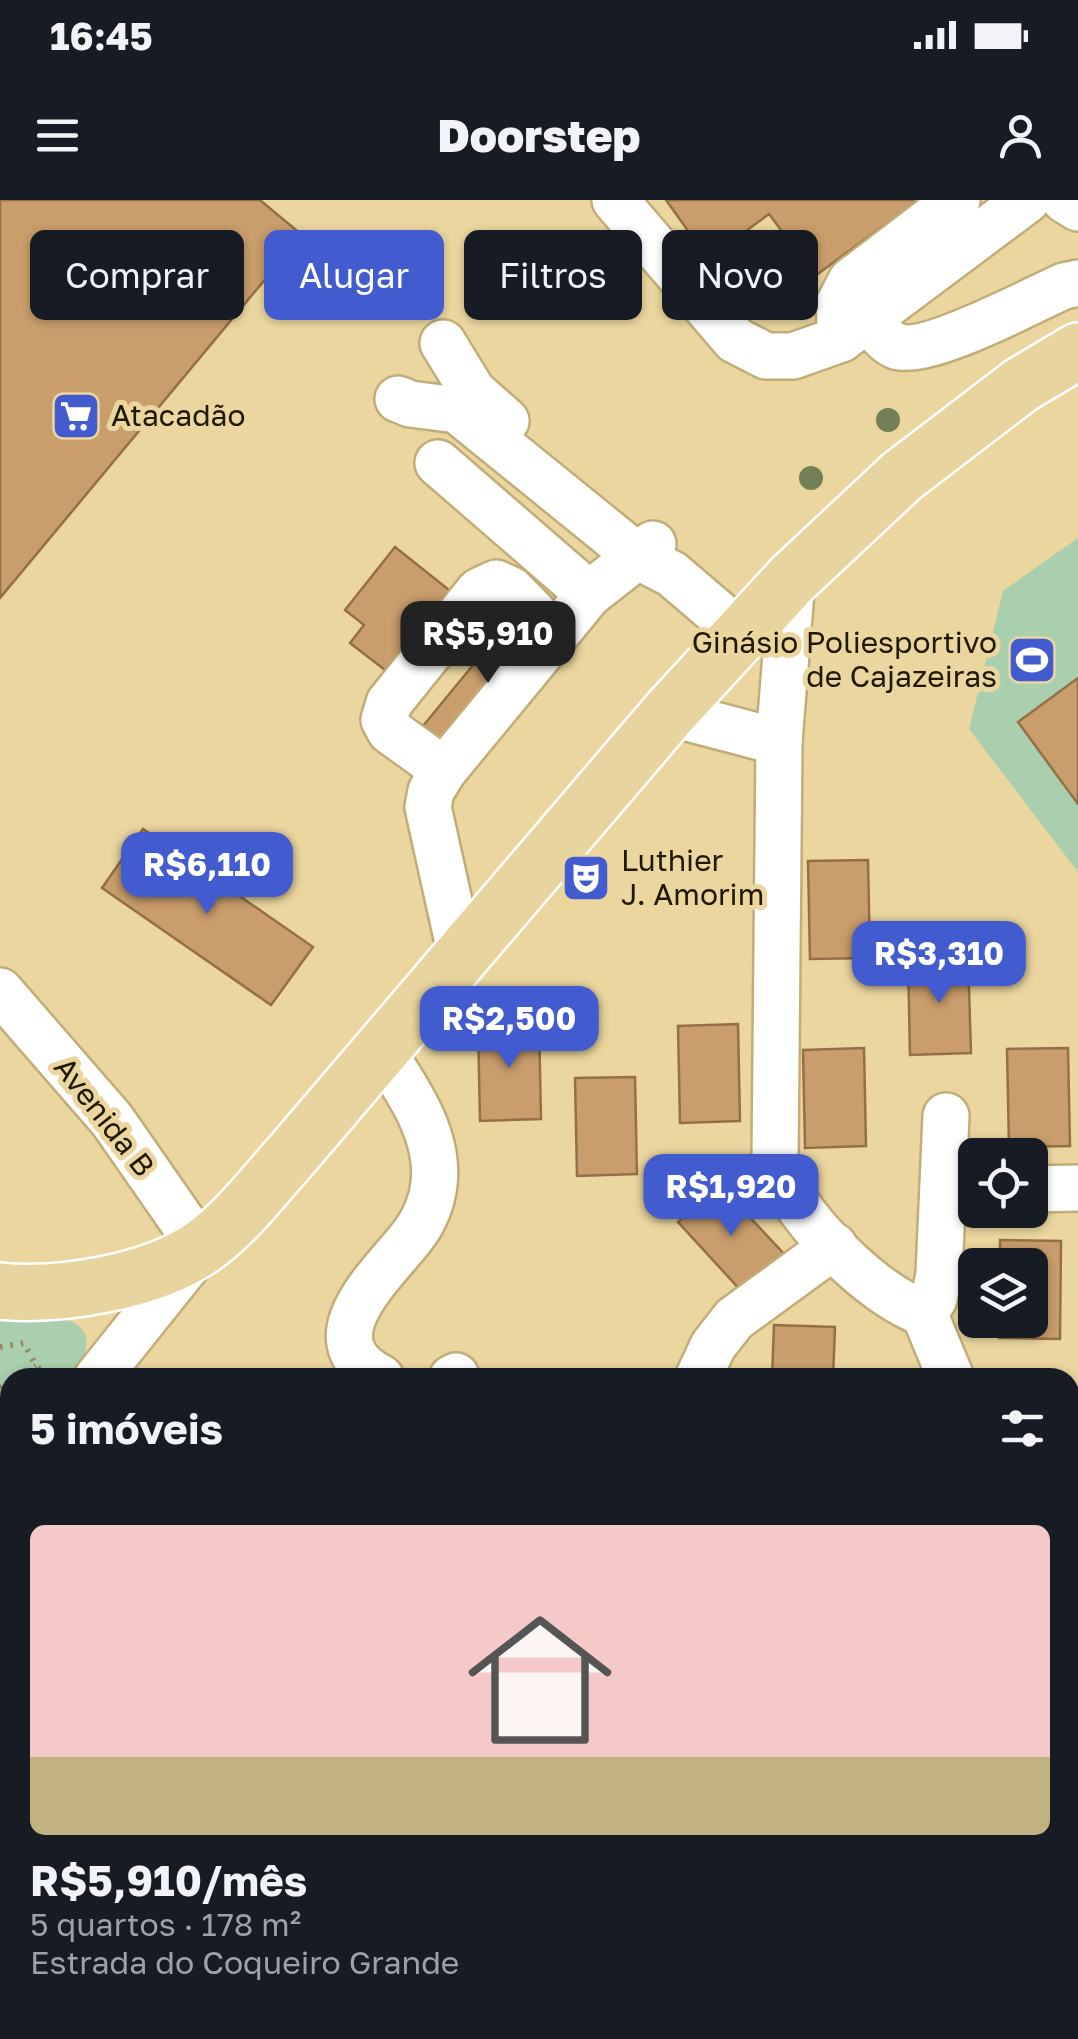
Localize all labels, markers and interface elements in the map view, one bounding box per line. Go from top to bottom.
text: 16:45 [50,13,153,58]
icon: menu [30,108,85,163]
text: Doorstep [438,108,640,162]
icon: person [993,108,1048,163]
chip: Comprar [30,230,244,320]
chip: Alugar [264,230,444,320]
chip: Filtros [464,230,642,320]
chip: Novo [662,230,818,320]
supermarket icon: Atacadão [50,390,102,442]
place label: Atacadão [111,397,246,433]
pin: R$5,910 [396,601,580,686]
text: R$5,910 [422,614,554,652]
place label: Ginásio Poliesportivo de Cajazeiras [692,624,997,694]
sports icon: Ginásio Poliesportivo de Cajazeiras [1006,634,1058,686]
pin: R$6,110 [115,832,299,917]
place label: Luthier J. Amorim [621,842,764,912]
text: R$6,110 [143,845,271,883]
theatre icon: Luthier J. Amorim [560,852,612,904]
pin: R$3,310 [847,921,1031,1006]
text: R$3,310 [874,934,1004,972]
pin: R$2,500 [417,986,601,1071]
text: R$2,500 [442,999,576,1037]
street label: Avenida B [47,1050,162,1183]
map controls [958,1138,1048,1338]
button: locate [958,1138,1048,1228]
pin: R$1,920 [639,1154,823,1239]
text: R$1,920 [665,1167,797,1205]
button: layers [958,1248,1048,1338]
icon: filters [995,1401,1050,1456]
text: 5 imóveis [30,1403,223,1453]
icon: home [450,1590,630,1770]
text: R$5,910/mês [30,1855,307,1905]
text: 5 quartos · 178 m² [30,1905,301,1943]
text: Estrada do Coqueiro Grande [30,1943,459,1981]

